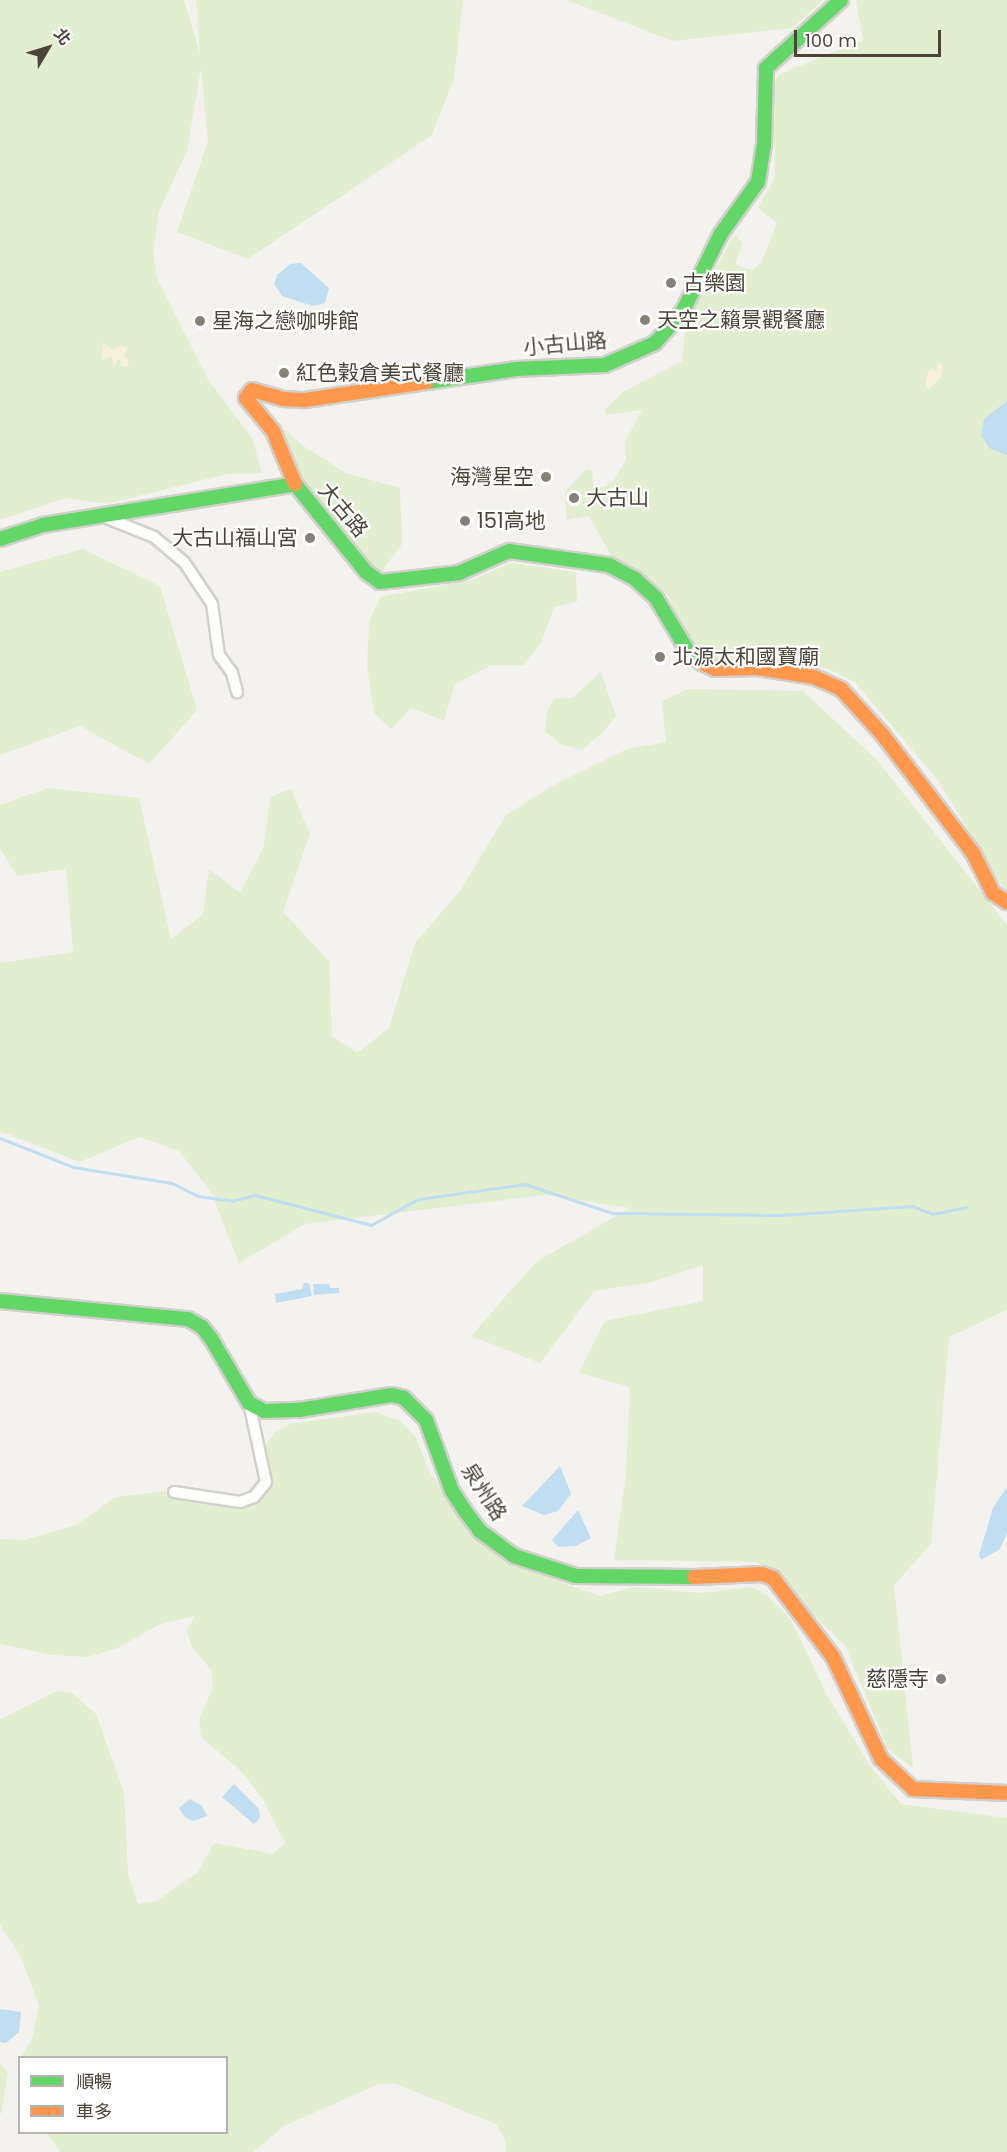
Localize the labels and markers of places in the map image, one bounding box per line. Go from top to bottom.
place label: 古樂園 [683,270,746,296]
marker: 古樂園 [664,276,678,290]
place label: 天空之籟景觀餐廳 [657,307,825,333]
place label: 星海之戀咖啡館 [212,308,359,334]
marker: 天空之籟景觀餐廳 [638,313,652,327]
marker: 星海之戀咖啡館 [193,314,207,328]
place label: 紅色榖倉美式餐廳 [296,360,464,386]
marker: 紅色榖倉美式餐廳 [277,366,291,380]
place label: 海灣星空 [450,464,534,490]
marker: 海灣星空 [539,470,553,484]
place label: 大古山 [586,485,649,511]
marker: 大古山 [567,491,581,505]
place label: 151高地 [477,508,546,534]
marker: 151高地 [458,514,472,528]
place label: 大古山福山宮 [172,525,298,551]
marker: 大古山福山宮 [303,531,317,545]
place label: 北源太和國寶廟 [672,644,819,670]
marker: 北源太和國寶廟 [653,650,667,664]
place label: 慈隱寺 [866,1666,929,1692]
marker: 慈隱寺 [934,1672,948,1686]

